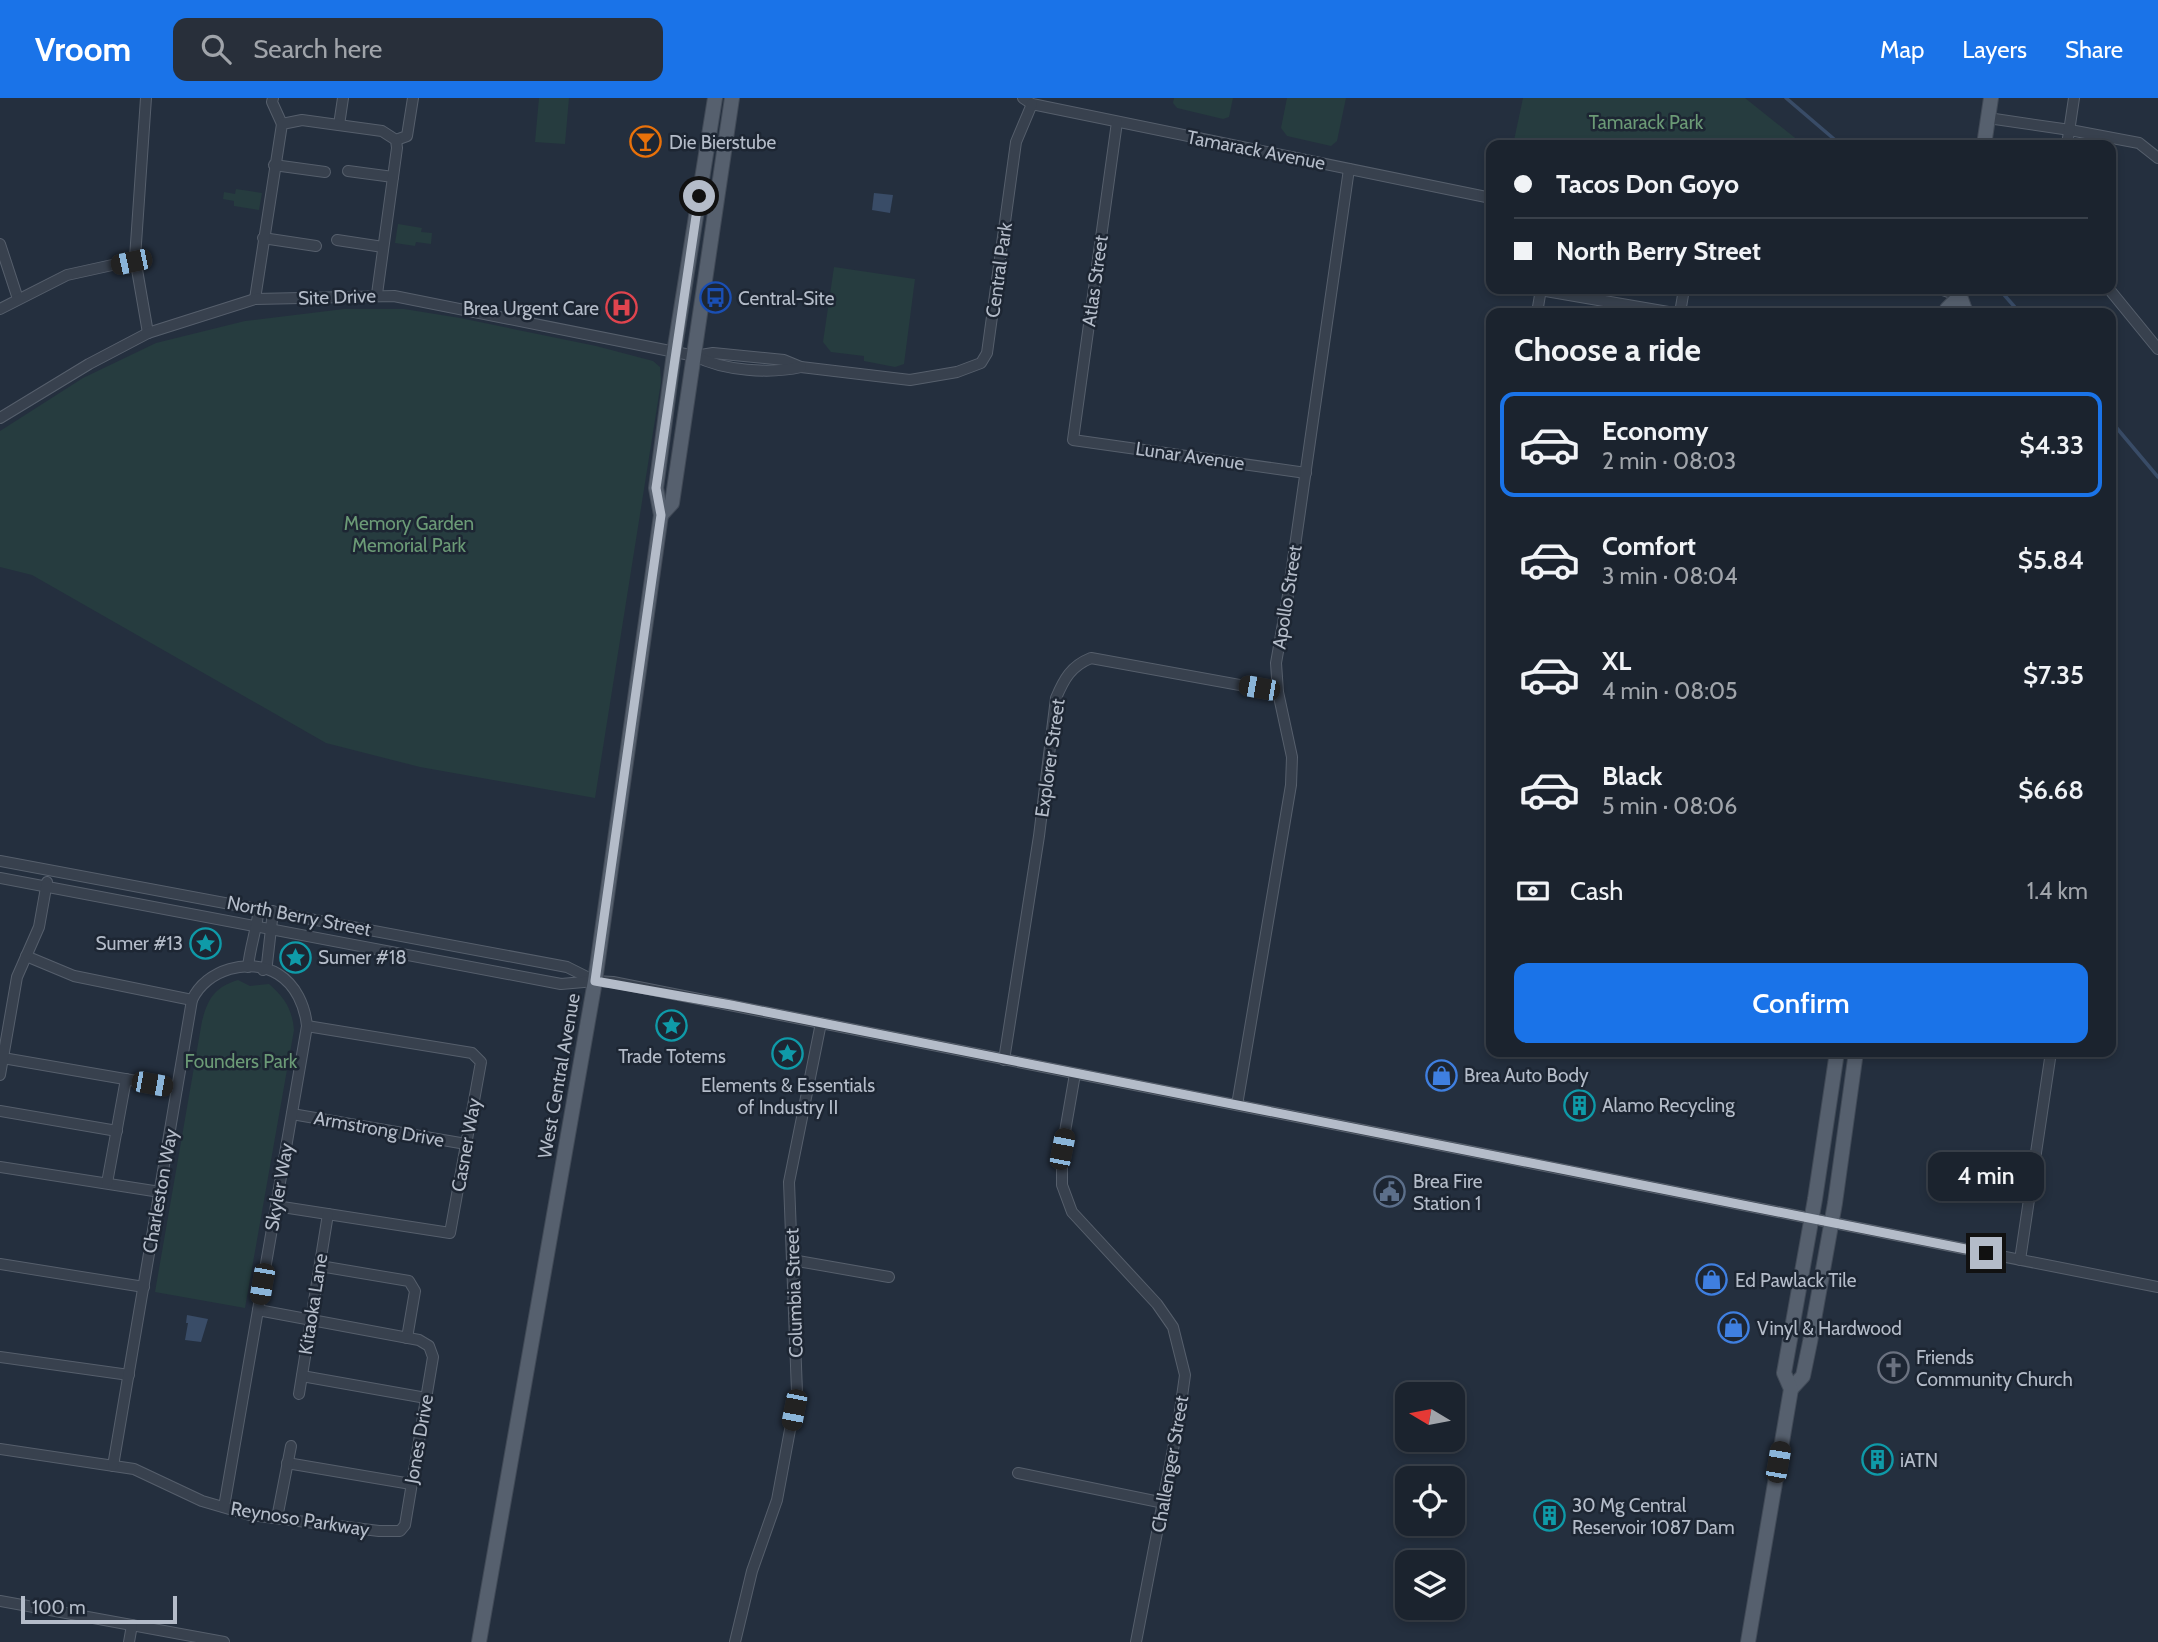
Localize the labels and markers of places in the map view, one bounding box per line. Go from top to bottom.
bar icon: Die Bierstube [629,125,663,159]
place label: Die Bierstube [669,131,776,154]
bus stop icon: Central-Site [698,281,732,315]
place label: Central-Site [738,287,835,310]
hospital icon: Brea Urgent Care [605,291,639,325]
place label: Brea Urgent Care [463,297,599,320]
place icon: Sumer #13 [189,926,223,960]
place label: Sumer #13 [96,932,183,955]
place icon: Sumer #18 [278,940,312,974]
place label: Sumer #18 [318,946,407,969]
place icon: Trade Totems [655,1008,689,1042]
place icon: Elements & Essentials of Industry II [771,1037,805,1071]
place label: Trade Totems [618,1045,726,1068]
shop icon: Brea Auto Body [1424,1058,1458,1092]
place label: Brea Auto Body [1464,1064,1589,1087]
place label: Elements & Essentials of Industry II [701,1074,875,1119]
building icon: Alamo Recycling [1562,1088,1596,1122]
place label: Alamo Recycling [1602,1094,1735,1117]
place label: Brea Fire Station 1 [1413,1170,1483,1215]
public building icon: Brea Fire Station 1 [1373,1175,1407,1209]
shop icon: Ed Pawlack Tile [1695,1263,1729,1297]
place label: Ed Pawlack Tile [1735,1269,1857,1292]
shop icon: Vinyl & Hardwood [1717,1311,1751,1345]
place label: Vinyl & Hardwood [1757,1317,1902,1340]
place label: Friends Community Church [1916,1346,2073,1391]
church icon: Friends Community Church [1876,1351,1910,1385]
building icon: iATN [1860,1443,1894,1477]
place label: iATN [1900,1449,1938,1472]
place label: 30 Mg Central Reservoir 1087 Dam [1572,1494,1735,1539]
building icon: 30 Mg Central Reservoir 1087 Dam [1532,1499,1566,1533]

